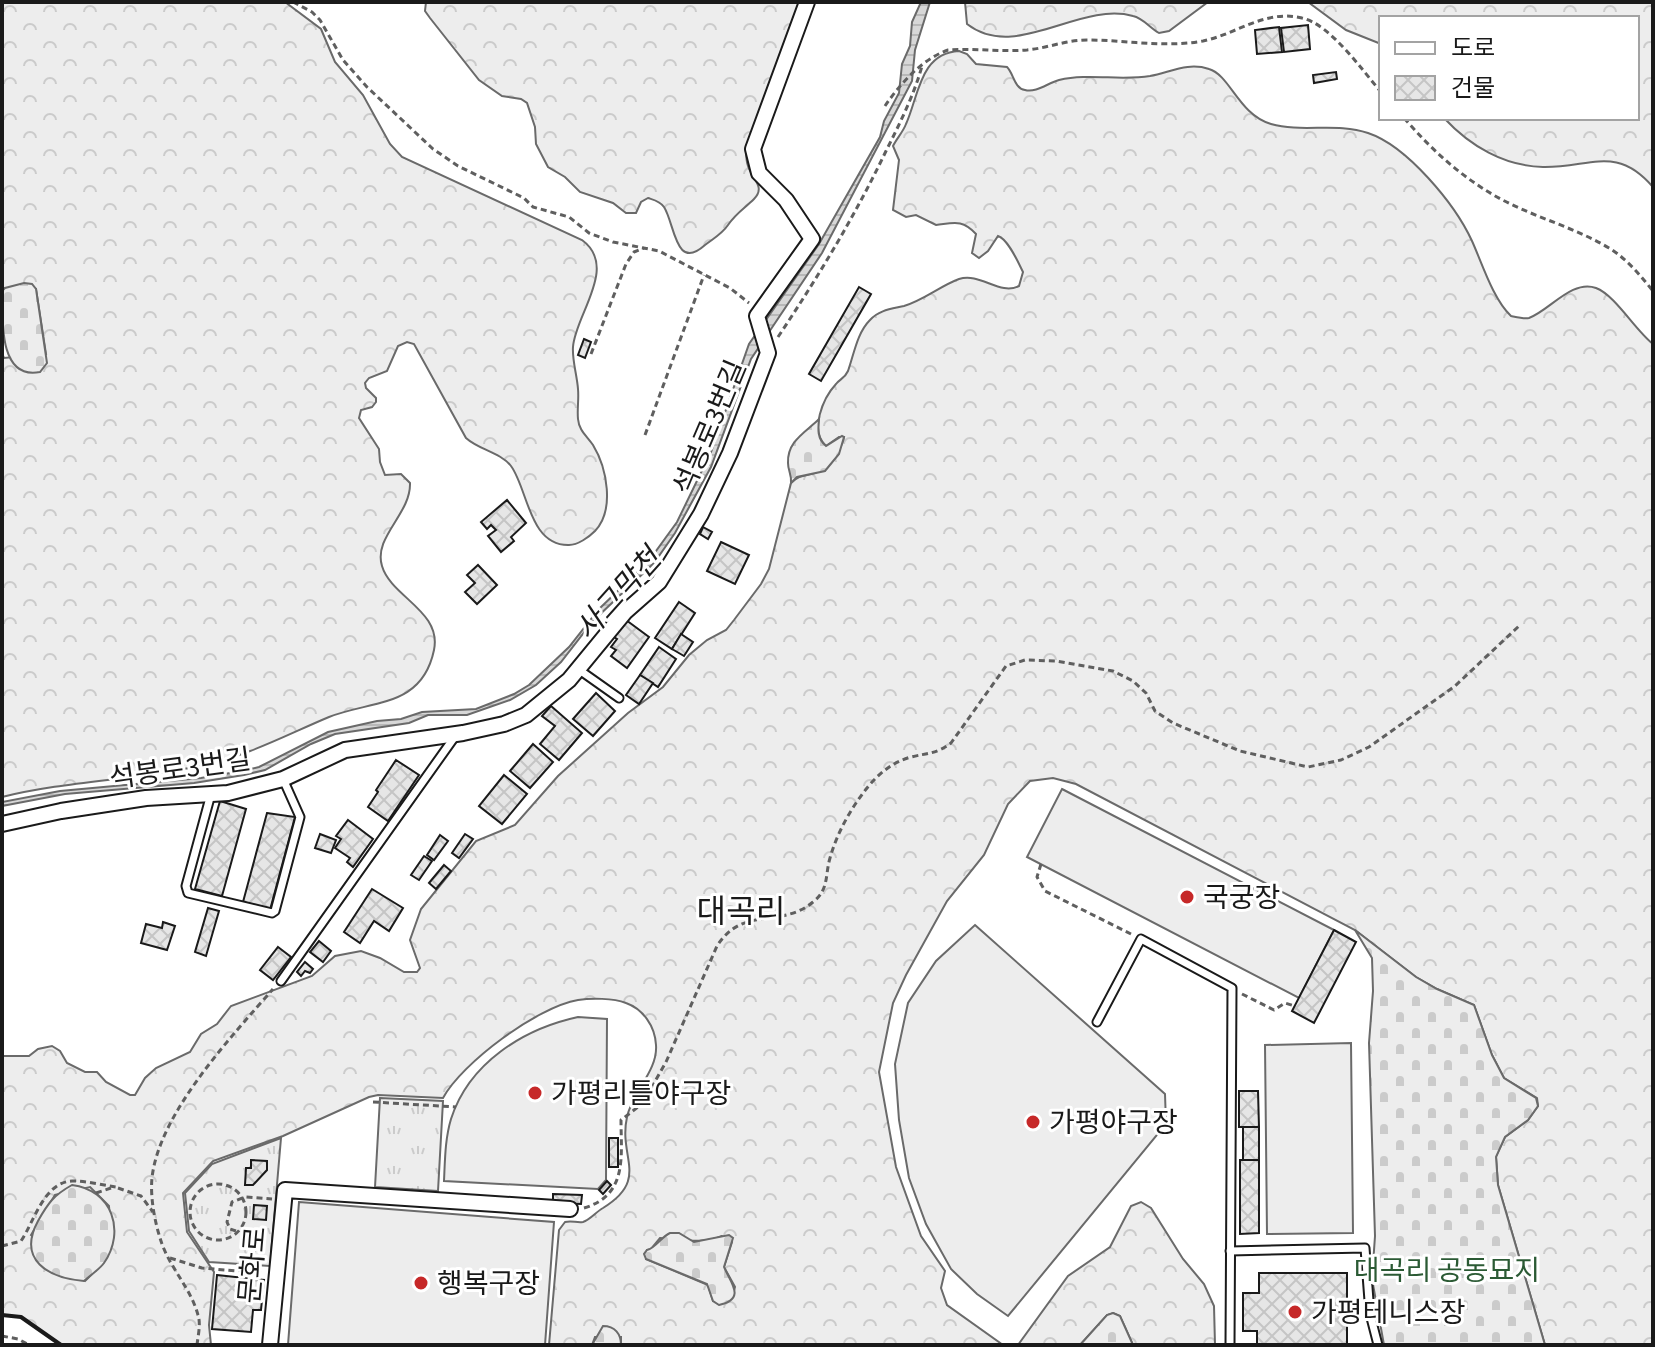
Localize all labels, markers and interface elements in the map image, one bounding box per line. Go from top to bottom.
legend [1379,16,1639,120]
text: 도로 [1451,31,1495,66]
text: 건물 [1451,71,1495,106]
street label: 석봉로3번길 [664,354,756,501]
water label: 사그막천 [565,536,674,650]
street label: 석봉로3번길 [107,739,254,799]
place label: 국궁장 [1203,878,1280,918]
marker: 국궁장 [1178,888,1196,906]
district label: 대곡리 [697,889,785,935]
place label: 가평리틀야구장 [551,1074,731,1114]
marker: 가평리틀야구장 [526,1084,544,1102]
place label: 가평야구장 [1049,1103,1178,1143]
marker: 가평야구장 [1024,1113,1042,1131]
street label: 문화로 [230,1225,276,1305]
park label: 대곡리 공동묘지 [1354,1251,1540,1291]
place label: 행복구장 [437,1264,540,1304]
marker: 행복구장 [412,1274,430,1292]
place label: 가평테니스장 [1311,1293,1466,1333]
marker: 가평테니스장 [1286,1303,1304,1321]

